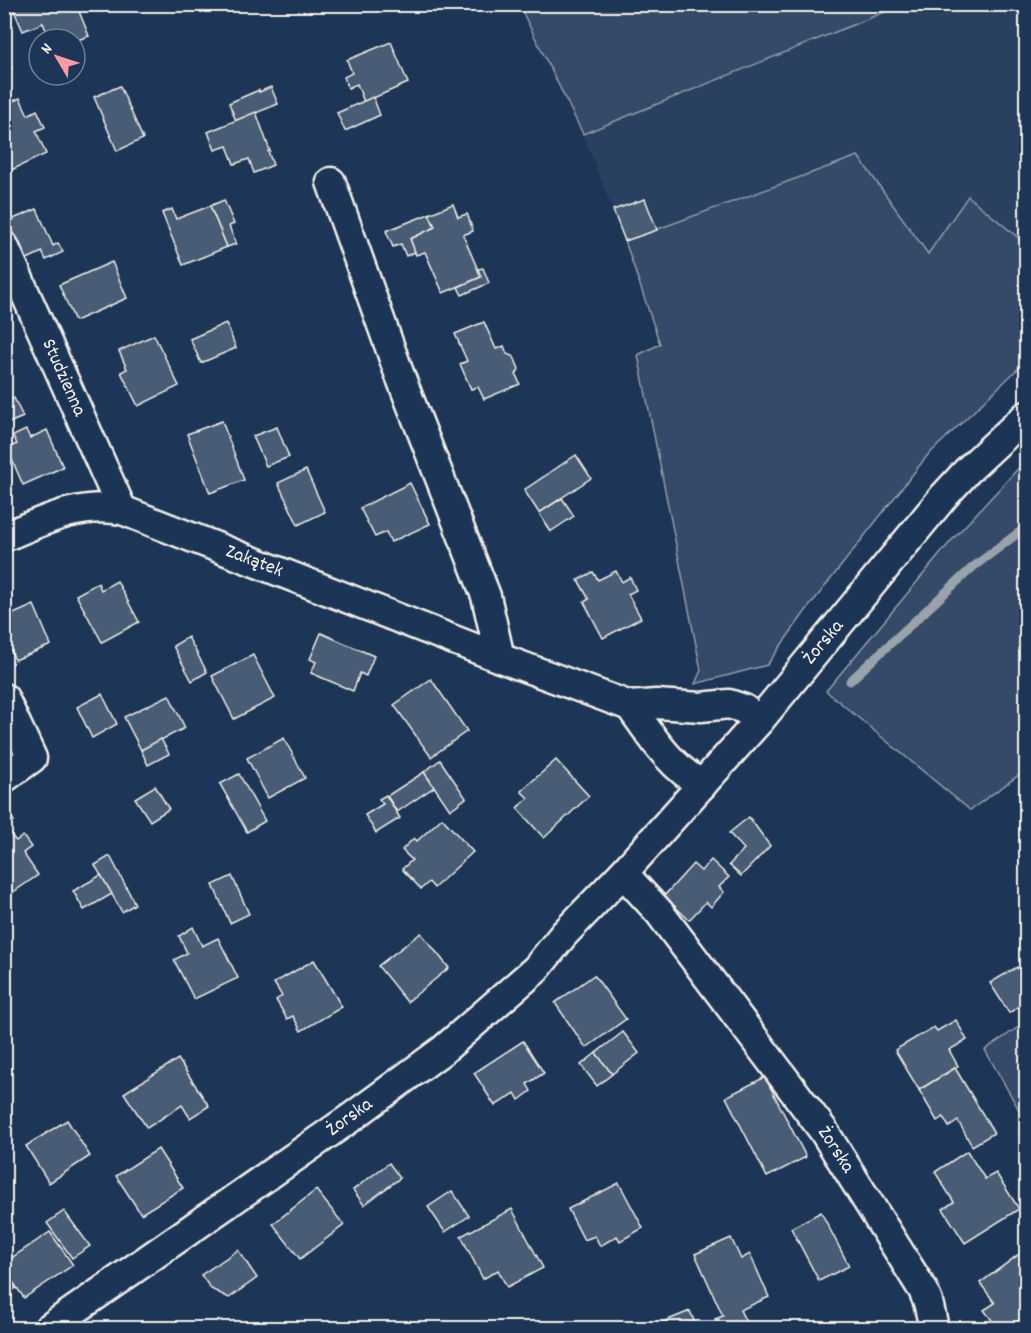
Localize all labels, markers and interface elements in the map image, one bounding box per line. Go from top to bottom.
north arrow [27,27,87,87]
text: N [36,39,59,59]
street label: Studzienna [34,335,93,422]
street label: Zakątek [221,538,287,586]
street label: Żorska [797,614,852,672]
street label: Żorska [321,1091,379,1144]
street label: Żorska [809,1121,861,1180]

